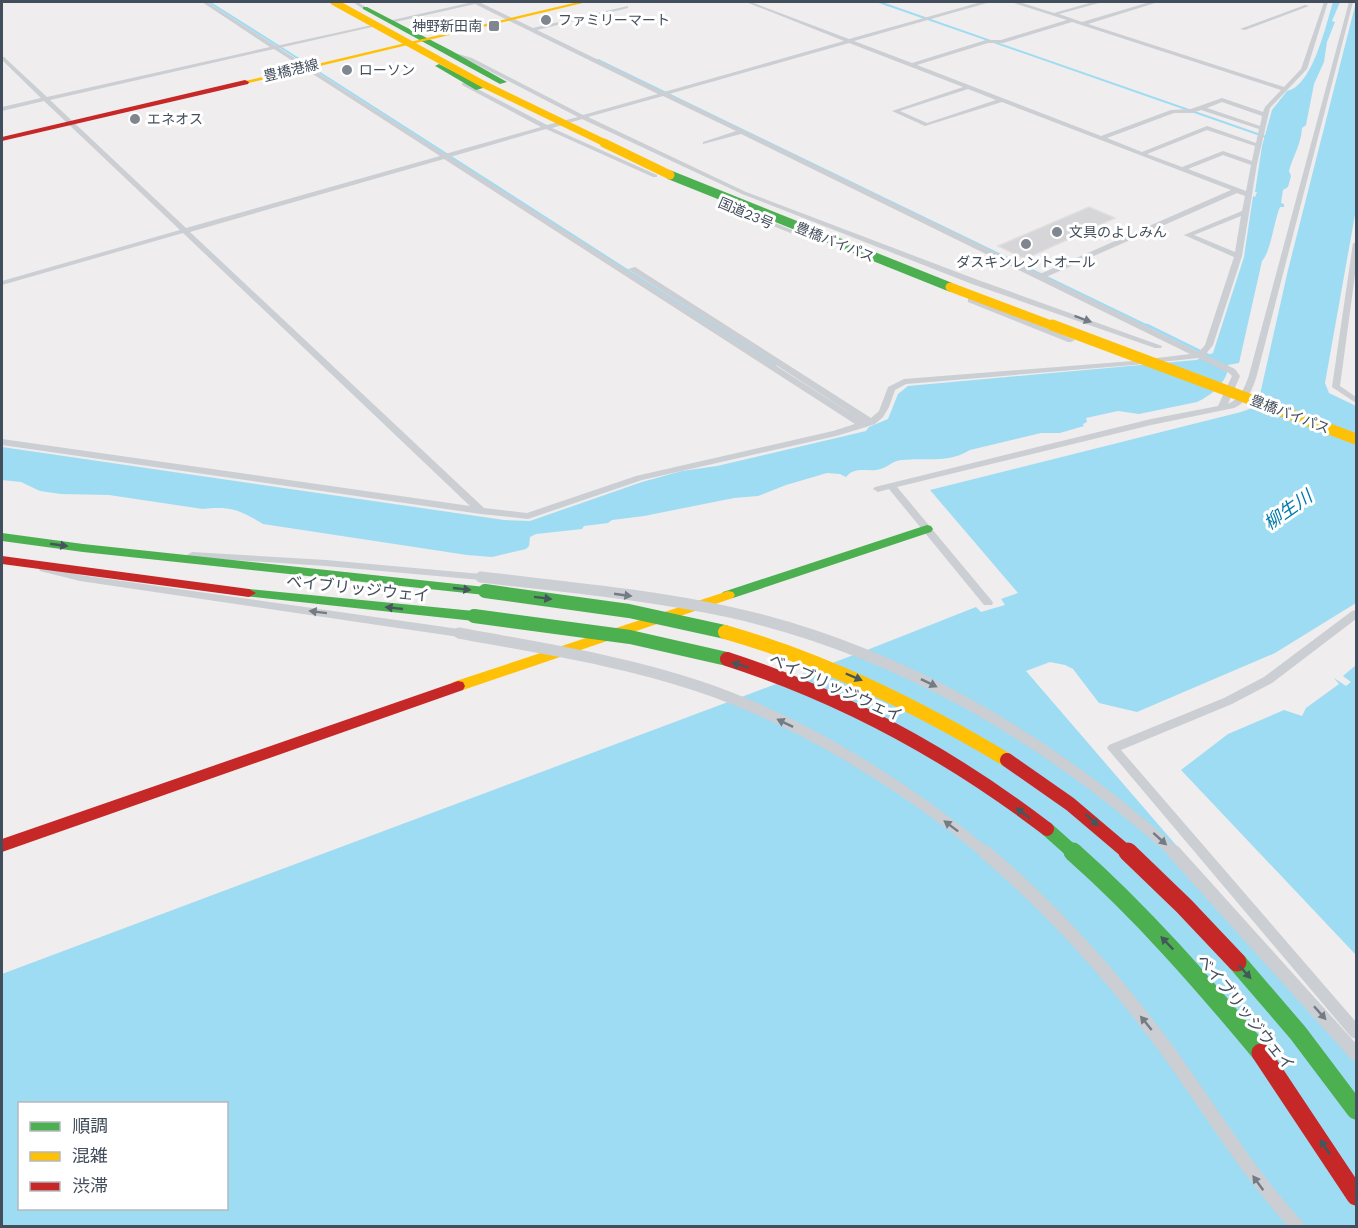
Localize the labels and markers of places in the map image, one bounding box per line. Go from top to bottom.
place label: ファミリーマート [558,12,670,28]
marker: ファミリーマート [539,13,553,27]
place label: 神野新田南 [412,18,482,34]
marker: 神野新田南 [487,19,501,33]
place label: ローソン [359,62,415,78]
marker: ローソン [340,63,354,77]
place label: エネオス [147,111,203,127]
marker: エネオス [128,112,142,126]
place label: 文具のよしみん [1069,224,1167,240]
marker: 文具のよしみん [1050,225,1064,239]
marker: ダスキンレントオール [1019,237,1033,251]
place label: ダスキンレントオール [956,254,1096,270]

